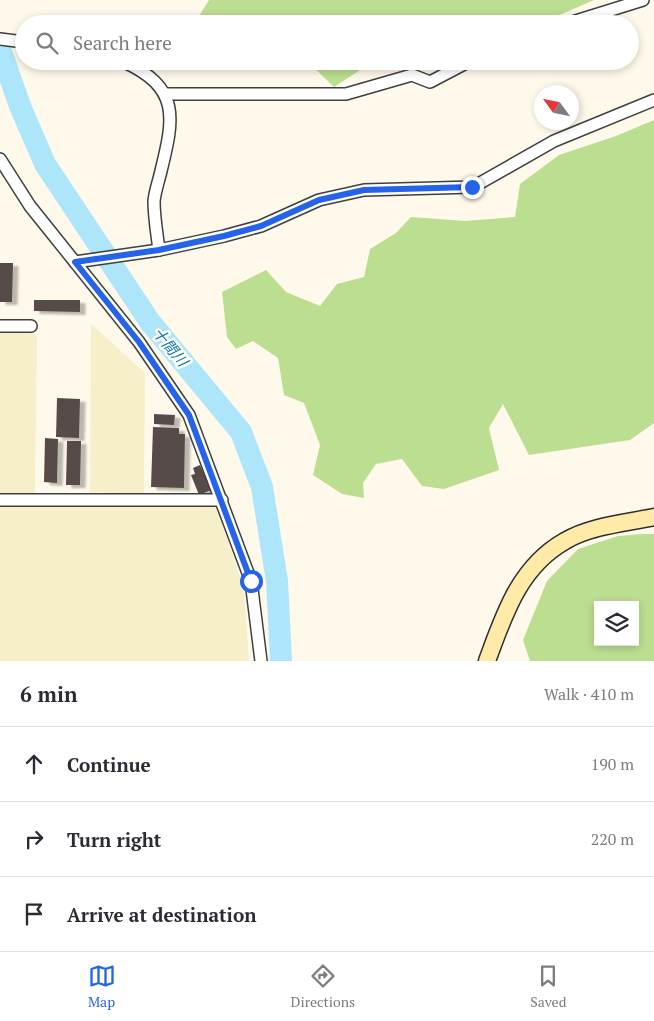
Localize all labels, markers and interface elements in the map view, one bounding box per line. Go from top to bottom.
search box [15,15,639,70]
icon: search [33,29,61,57]
text: Search here [73,30,172,55]
north arrow [534,85,579,130]
route end [461,176,484,199]
water label: 十間川 [149,323,194,372]
route start [240,570,263,593]
map controls [594,601,639,646]
button: layers [594,601,639,646]
text: 6 min [20,680,77,708]
text: Walk · 410 m [544,683,634,705]
icon: ahead [20,750,48,778]
text: Continue [67,752,151,777]
text: 190 m [591,753,634,775]
icon: right [20,825,48,853]
text: Turn right [67,827,161,852]
text: 220 m [591,828,634,850]
icon: arrive [20,900,48,928]
text: Arrive at destination [67,902,256,927]
tab: Map [88,962,116,1011]
tab: Directions [291,962,355,1011]
tab: Saved [530,962,566,1011]

